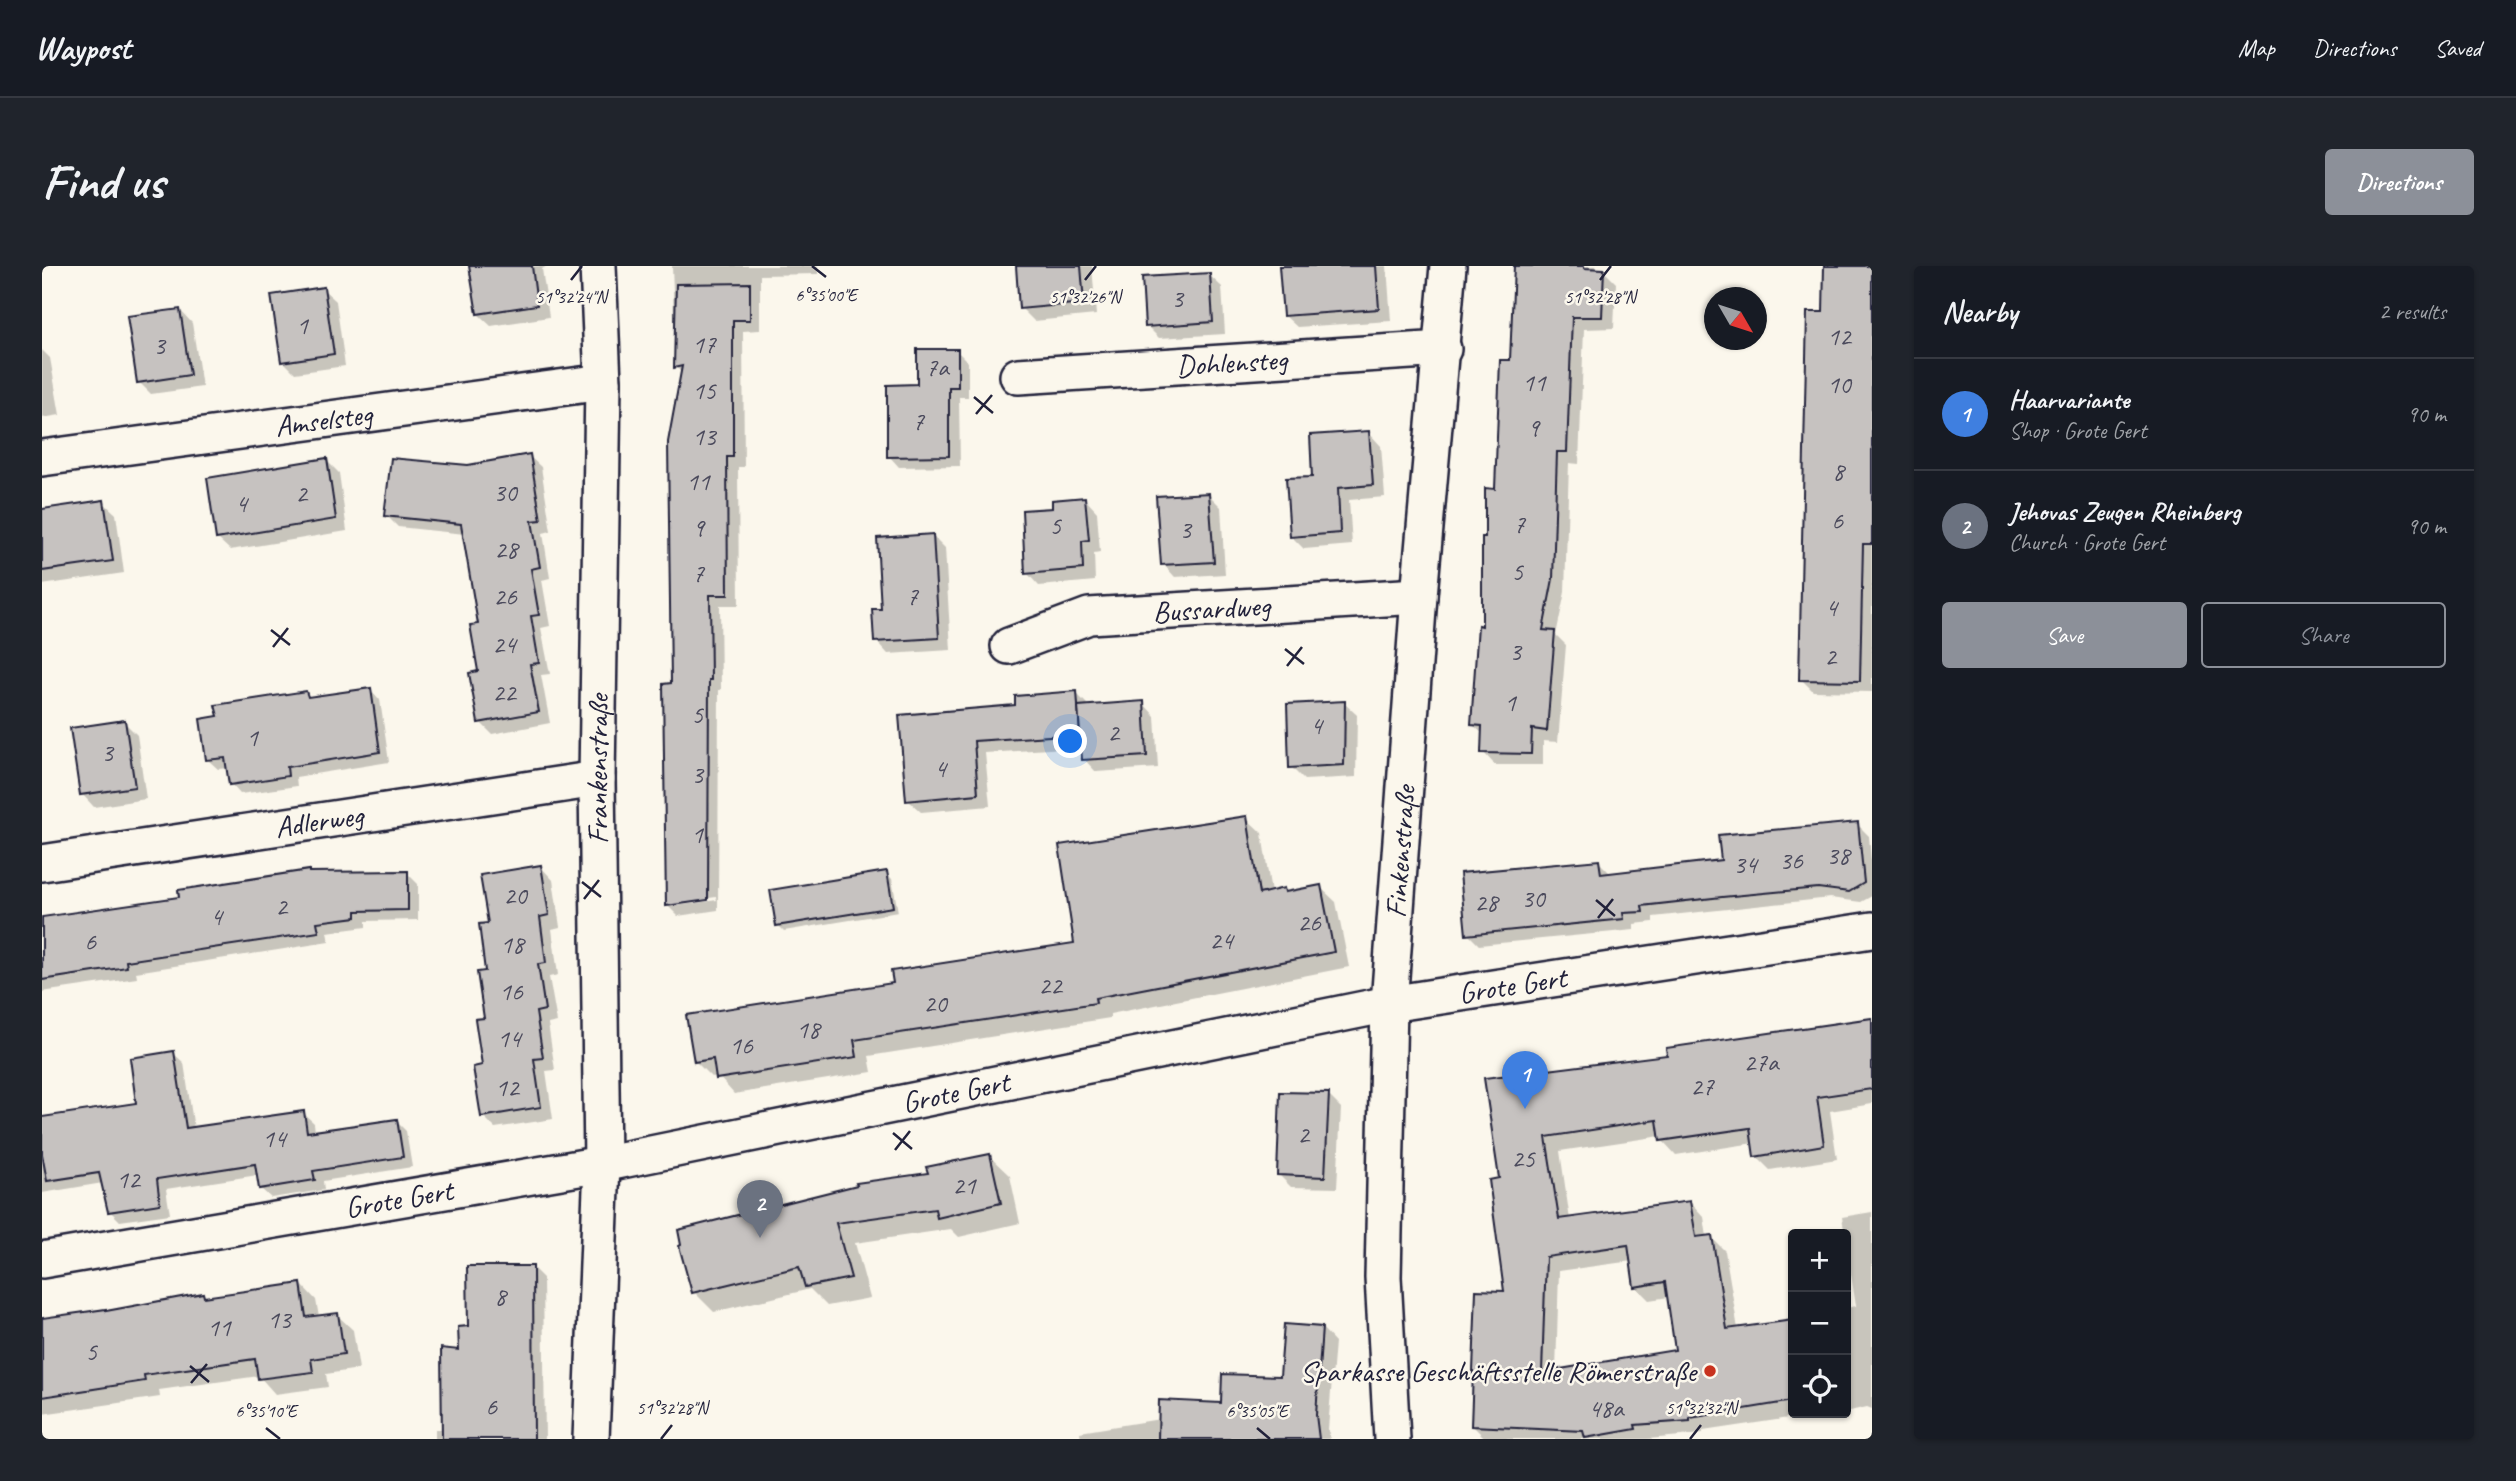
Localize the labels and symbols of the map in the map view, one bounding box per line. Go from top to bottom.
house number: 3 [1171,282,1185,315]
text: 6°35'00"E [795,284,859,306]
text: 51°32'24"N [536,286,610,308]
text: 51°32'26"N [1050,286,1124,308]
text: 51°32'28"N [1565,286,1639,308]
north arrow [1704,287,1767,350]
house number: 1 [296,309,309,342]
house number: 12 [1827,320,1853,353]
house number: 17 [692,328,717,361]
house number: 3 [153,329,167,362]
street label: Dohlensteg [1175,340,1291,385]
house number: 7a [925,351,950,384]
house number: 11 [1522,366,1547,399]
house number: 10 [1827,368,1853,401]
house number: 15 [692,374,717,407]
street label: Amselsteg [273,394,377,445]
house number: 7 [912,405,925,438]
house number: 9 [1527,411,1541,444]
house number: 13 [692,420,718,453]
house number: 8 [1832,455,1846,488]
house number: 11 [686,465,711,498]
house number: 30 [493,476,519,509]
house number: 2 [295,477,309,510]
house number: 4 [235,487,249,520]
house number: 6 [1831,504,1844,537]
house number: 7 [1513,508,1526,541]
house number: 5 [1049,509,1062,542]
house number: 9 [692,511,706,544]
house number: 3 [1179,513,1193,546]
house number: 28 [494,533,520,566]
house number: 5 [1511,555,1524,588]
house number: 7 [692,557,705,590]
house number: 26 [493,580,518,613]
house number: 7 [906,580,919,613]
street label: Bussardweg [1151,586,1274,631]
house number: 4 [1825,591,1839,624]
house number: 24 [492,628,518,661]
house number: 3 [1509,635,1523,668]
house number: 2 [1824,640,1838,673]
house number: 22 [492,676,518,709]
house number: 1 [1504,686,1517,719]
street label: Frankenstraße [578,692,617,844]
house number: 5 [691,698,704,731]
house number: 4 [1310,709,1324,742]
house number: 2 [1107,716,1121,749]
house number: 1 [246,721,259,754]
your location [1053,724,1087,758]
house number: 3 [101,736,115,769]
house number: 4 [934,752,948,785]
house number: 3 [691,758,705,791]
street label: Finkenstraße [1376,782,1424,919]
street label: Adlerweg [272,795,368,847]
house number: 1 [691,818,704,851]
house number: 38 [1826,839,1852,872]
house number: 36 [1779,844,1804,877]
house number: 34 [1733,848,1759,881]
house number: 20 [503,879,529,912]
house number: 30 [1521,882,1547,915]
house number: 28 [1474,886,1500,919]
house number: 2 [275,890,289,923]
house number: 4 [210,900,224,933]
house number: 26 [1297,906,1322,939]
house number: 24 [1209,924,1235,957]
house number: 6 [84,925,97,958]
house number: 18 [500,928,526,961]
street label: Grote Gert [1456,958,1572,1012]
house number: 22 [1038,969,1064,1002]
house number: 16 [499,975,524,1008]
house number: 20 [923,987,949,1020]
house number: 18 [796,1013,822,1046]
house number: 14 [497,1022,523,1055]
house number: 16 [729,1029,754,1062]
house number: 27a [1744,1046,1780,1079]
pin: 1 [1502,1051,1548,1109]
street label: Grote Gert [899,1062,1016,1122]
house number: 27 [1690,1070,1715,1103]
house number: 12 [495,1071,521,1104]
house number: 2 [1297,1118,1311,1151]
house number: 14 [262,1122,288,1155]
house number: 25 [1511,1142,1536,1175]
house number: 12 [116,1163,142,1196]
house number: 21 [952,1169,977,1202]
street label: Grote Gert [342,1170,458,1227]
pin: 2 [737,1180,783,1238]
house number: 8 [494,1280,508,1313]
house number: 13 [267,1303,293,1336]
house number: 11 [207,1311,232,1344]
house number: 5 [85,1335,98,1368]
place label: Sparkasse Geschäftsstelle Römerstraße [1300,1352,1698,1390]
marker: Sparkasse Geschäftsstelle Römerstraße [1702,1363,1718,1379]
house number: 6 [485,1390,498,1423]
house number: 48a [1589,1392,1625,1425]
text: 51°32'28"N [637,1397,711,1419]
text: 51°32'32"N [1666,1397,1740,1419]
text: 6°35'10"E [235,1400,299,1422]
text: 6°35'05"E [1226,1400,1290,1422]

